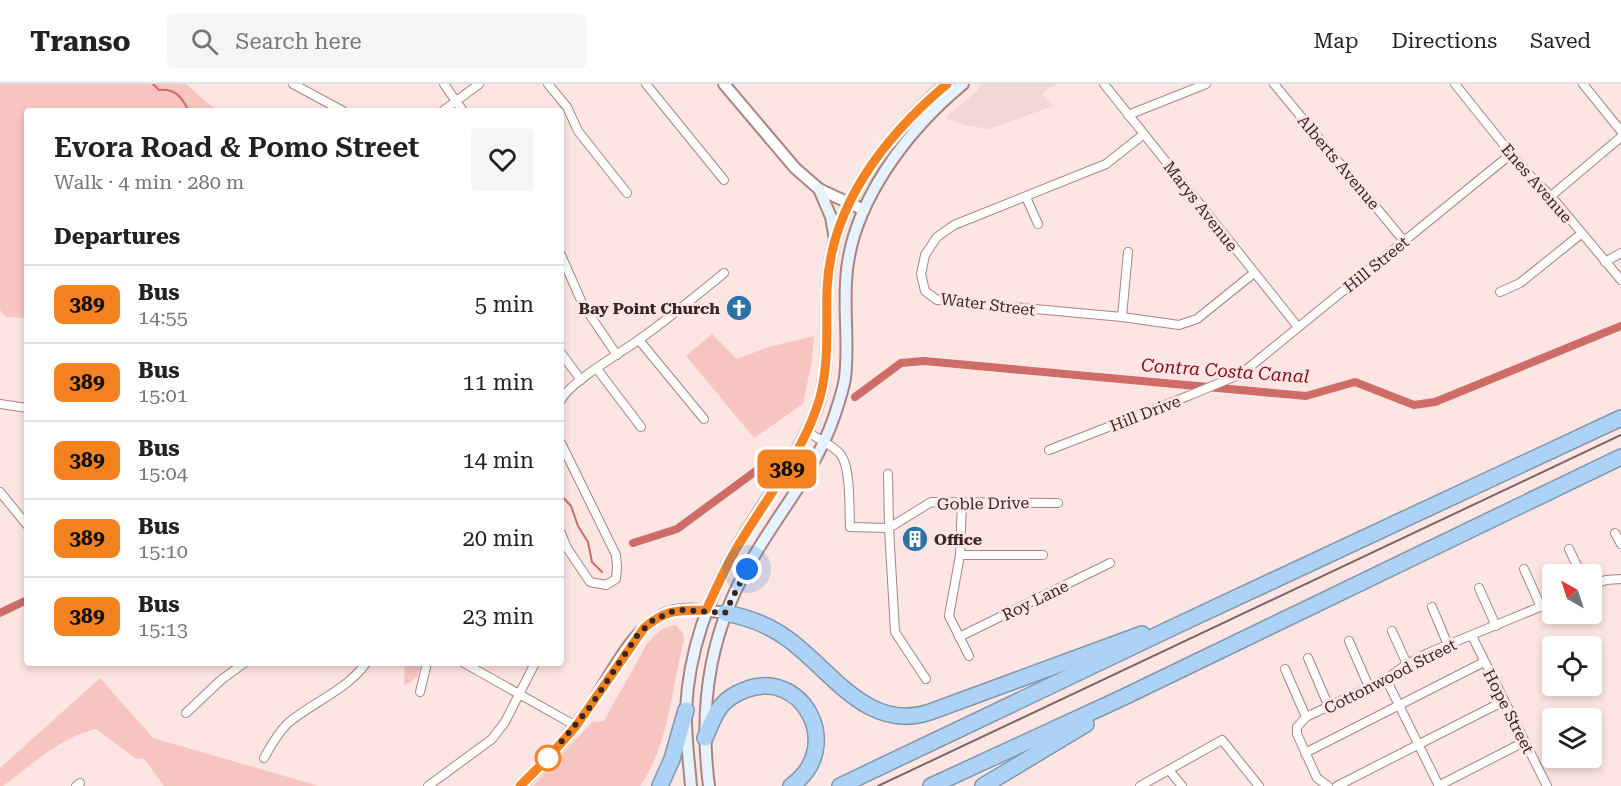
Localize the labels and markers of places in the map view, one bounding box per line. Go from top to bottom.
church icon: Bay Point Church [724,293,754,323]
place label: Bay Point Church [579,299,720,318]
building icon: Office [900,524,930,554]
place label: Office [934,530,982,549]
unlabelled marker [535,745,561,771]

